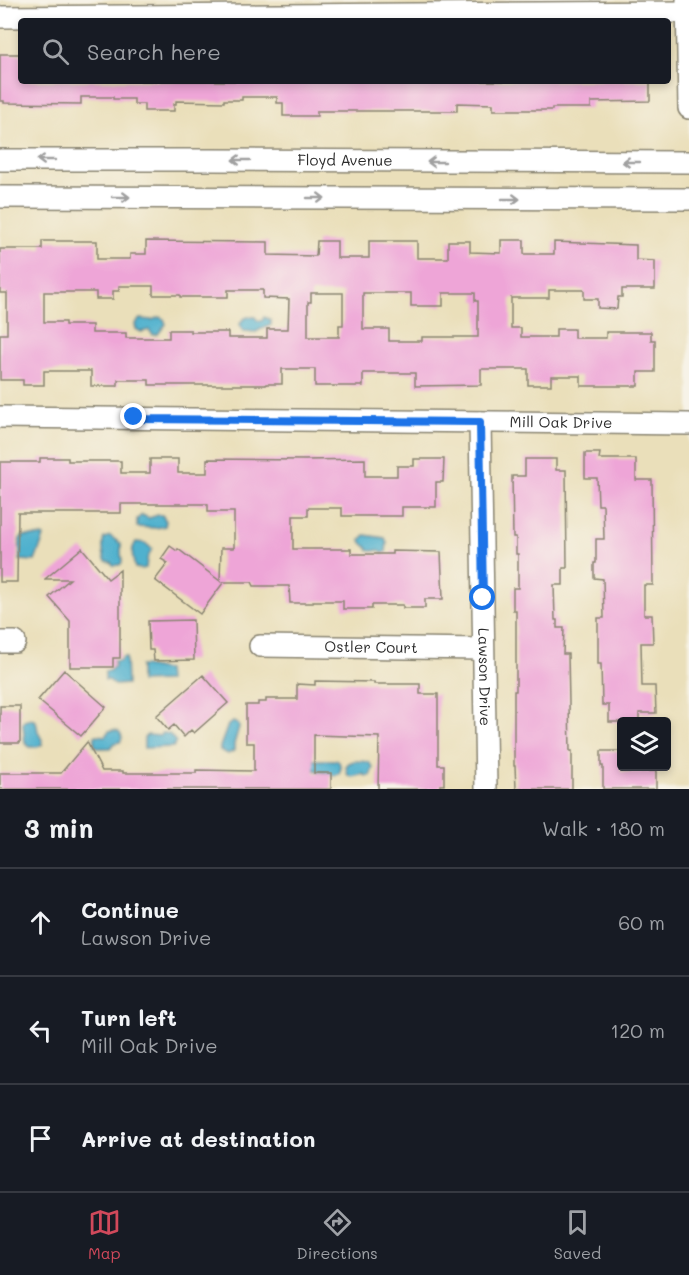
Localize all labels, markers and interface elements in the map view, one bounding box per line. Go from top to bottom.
search box [18,18,671,84]
icon: search [39,35,72,68]
text: Search here [87,37,221,66]
street label: Floyd Avenue [297,149,393,170]
one-way arrow [36,154,56,166]
one-way arrow [231,154,251,166]
one-way arrow [426,156,446,167]
one-way arrow [621,156,641,168]
one-way arrow [111,192,131,203]
one-way arrow [306,192,326,204]
one-way arrow [501,193,521,205]
route end [120,403,146,429]
street label: Mill Oak Drive [510,411,612,432]
route start [469,584,495,610]
street label: Lawson Drive [474,628,496,726]
street label: Ostler Court [324,636,418,657]
map controls [617,717,671,771]
button: layers [617,717,671,771]
text: 3 min [24,811,93,845]
text: Walk · 180 m [542,815,665,841]
text: Continue [81,895,179,924]
icon: ahead [24,906,57,939]
text: 60 m [618,909,665,935]
text: Lawson Drive [81,924,211,950]
text: Turn left [81,1003,177,1032]
icon: left [24,1014,57,1047]
text: 120 m [610,1017,665,1043]
text: Mill Oak Drive [81,1032,218,1058]
icon: arrive [24,1122,57,1155]
text: Arrive at destination [81,1124,316,1153]
tab: Map [88,1206,121,1263]
tab: Directions [297,1206,378,1263]
tab: Saved [554,1206,601,1263]

